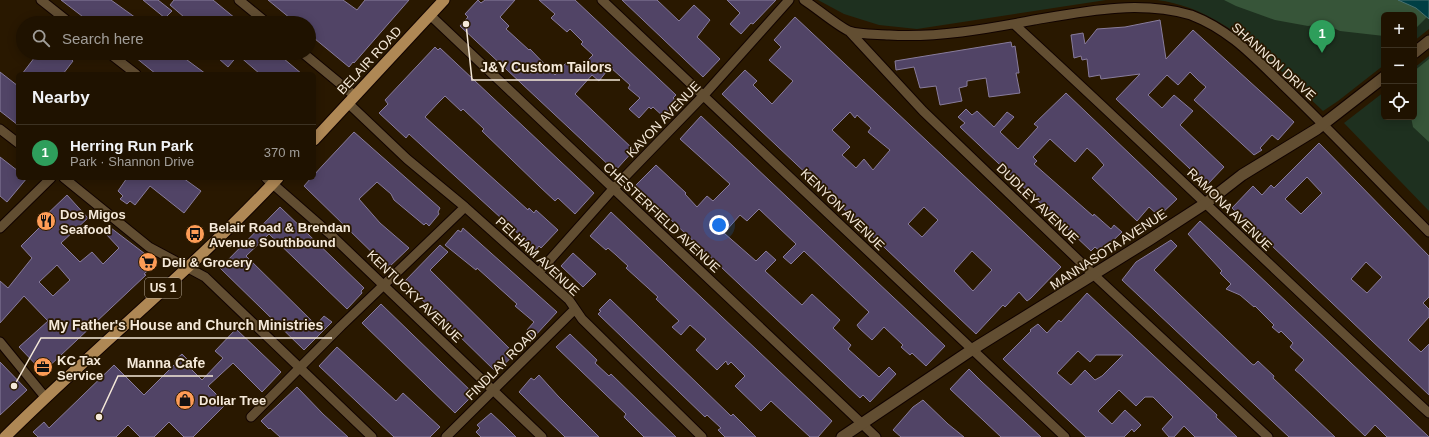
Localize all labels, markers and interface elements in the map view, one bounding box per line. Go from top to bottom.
map controls [1381,12,1417,120]
button: + [1381,12,1417,48]
search box [16,16,316,60]
street label: SHANNON DRIVE [1228,20,1319,103]
pin: 1 [1309,20,1335,53]
street label: BELAIR ROAD [334,23,405,97]
icon: search [30,27,52,49]
text: Search here [62,30,144,47]
button: − [1381,48,1417,84]
callout: J&Y Custom Tailors [472,54,620,80]
text: J&Y Custom Tailors [480,59,612,75]
street label: KAVON AVENUE [623,78,704,161]
button: locate [1381,84,1417,120]
text: Nearby [32,88,90,107]
text: Herring Run Park [70,137,193,154]
text: 1 [41,145,49,160]
text: 370 m [264,145,300,160]
text: Park · Shannon Drive [70,154,194,169]
street label: CHESTERFIELD AVENUE [600,159,723,276]
street label: DUDLEY AVENUE [994,160,1082,246]
street label: RAMONA AVENUE [1184,165,1275,254]
street label: KENYON AVENUE [798,166,888,253]
street label: MANNASOTA AVENUE [1047,206,1170,293]
place label: Dos Migos Seafood [60,207,126,237]
restaurant icon: Dos Migos Seafood [35,210,57,232]
street label: PELHAM AVENUE [493,214,583,299]
your location [709,215,729,235]
place label: Belair Road & Brendan Avenue Southbound [209,220,351,250]
bus stop icon: Belair Road & Brendan Avenue Southbound [184,223,206,245]
street label: KENTUCKY AVENUE [364,247,465,346]
supermarket icon: Deli & Grocery [137,251,159,273]
place label: Deli & Grocery [162,255,253,270]
road number: US 1 [145,278,181,298]
callout: My Father's House and Church Ministries [41,312,332,338]
text: My Father's House and Church Ministries [49,317,324,333]
street label: FINDLAY ROAD [463,326,540,403]
callout: Manna Cafe [118,350,213,376]
place label: KC Tax Service [57,353,103,383]
text: Manna Cafe [127,355,205,371]
office icon: KC Tax Service [32,356,54,378]
shop icon: Dollar Tree [174,389,196,411]
place label: Dollar Tree [199,393,266,408]

